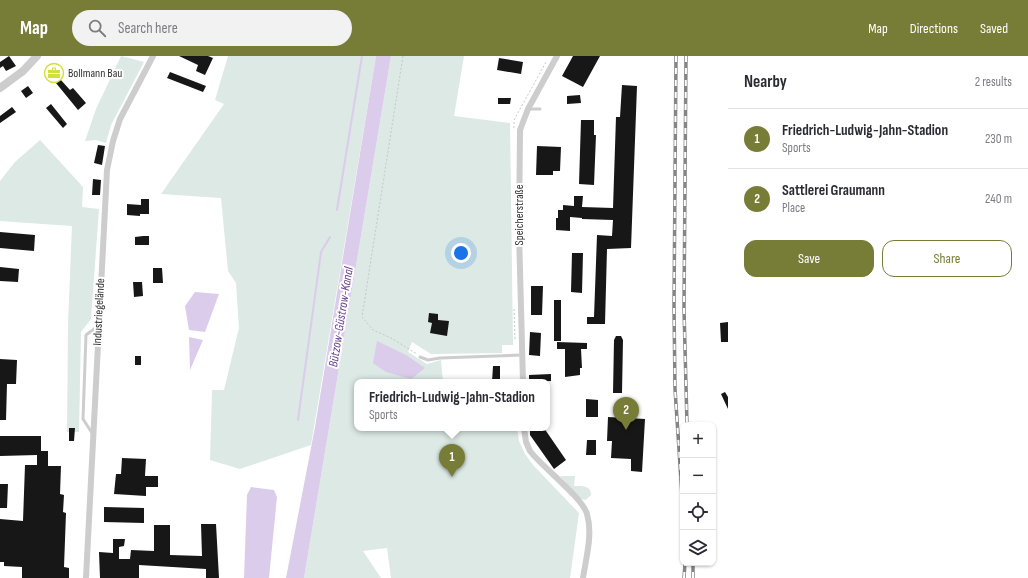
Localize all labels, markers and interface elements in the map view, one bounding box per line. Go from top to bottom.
search box [72,10,352,46]
text: Map [20,17,48,40]
icon: search [86,17,108,39]
text: Search here [118,19,178,38]
text: Map [868,20,888,37]
text: Directions [910,20,958,37]
text: Saved [980,20,1008,37]
office icon: Bollmann Bau [43,62,65,84]
place label: Bollmann Bau [68,66,122,81]
text: Nearby [744,72,787,92]
text: 2 results [975,74,1012,90]
text: Friedrich-Ludwig-Jahn-Stadion [782,121,948,140]
text: 1 [754,131,760,147]
text: 230 m [985,131,1012,147]
text: Sports [782,140,811,156]
text: Sattlerei Graumann [782,181,885,200]
street label: Speicherstraße [512,184,527,245]
text: 2 [754,191,760,207]
text: 240 m [985,191,1012,207]
text: Place [782,200,805,216]
button: Save [744,240,874,277]
button: Share [882,240,1012,277]
your location [451,243,471,263]
water label: Bützow-Güstrow-Kanal [325,265,357,368]
street label: Industriegelände [90,278,108,346]
popup [354,379,550,431]
text: Friedrich-Ludwig-Jahn-Stadion [369,388,535,407]
pin: 2 [613,397,639,430]
text: Sports [369,407,398,423]
map controls [680,422,716,566]
button: + [680,422,716,458]
pin: 1 [439,444,465,477]
button: − [680,458,716,494]
button: locate [680,494,716,530]
button: layers [680,530,716,566]

